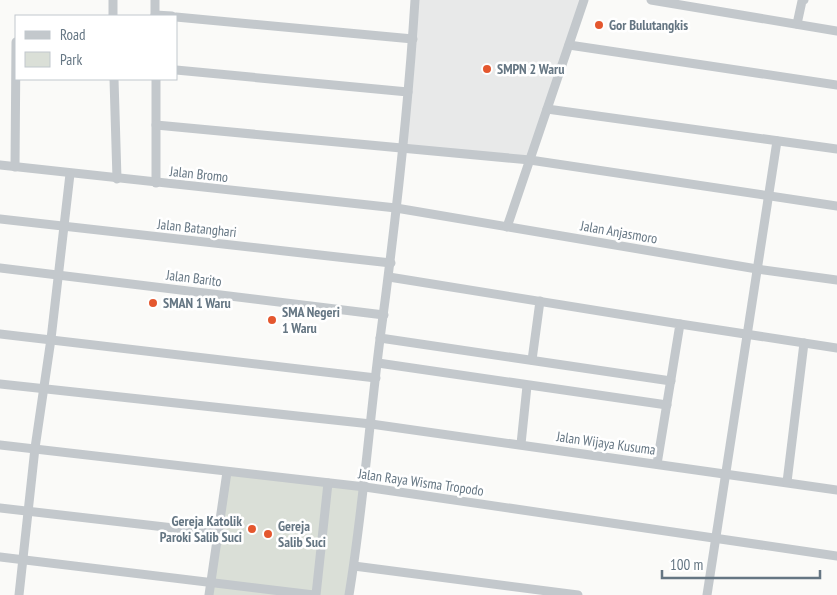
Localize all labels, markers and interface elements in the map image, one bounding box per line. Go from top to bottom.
legend [15,15,178,80]
place label: Gor Bulutangkis [609,16,688,34]
marker: Gor Bulutangkis [593,19,605,31]
text: Road [60,25,86,44]
text: Park [60,50,82,69]
place label: SMPN 2 Waru [497,60,564,78]
marker: SMPN 2 Waru [481,63,493,75]
street label: Jalan Bromo [168,162,229,186]
street label: Jalan Batanghari [156,215,237,241]
street label: Jalan Anjasmoro [578,216,659,248]
street label: Jalan Barito [164,266,223,290]
place label: SMAN 1 Waru [163,294,231,312]
marker: SMAN 1 Waru [147,297,159,309]
place label: SMA Negeri 1 Waru [282,303,340,337]
marker: SMA Negeri 1 Waru [266,314,278,326]
street label: Jalan Wijaya Kusuma [554,427,657,459]
street label: Jalan Raya Wisma Tropodo [356,464,485,500]
place label: Gereja Katolik Paroki Salib Suci [160,512,242,546]
place label: Gereja Salib Suci [278,517,326,551]
marker: Gereja Katolik Paroki Salib Suci [246,523,258,535]
marker: Gereja Salib Suci [262,528,274,540]
scale bar [662,548,820,580]
text: 100 m [670,555,703,574]

